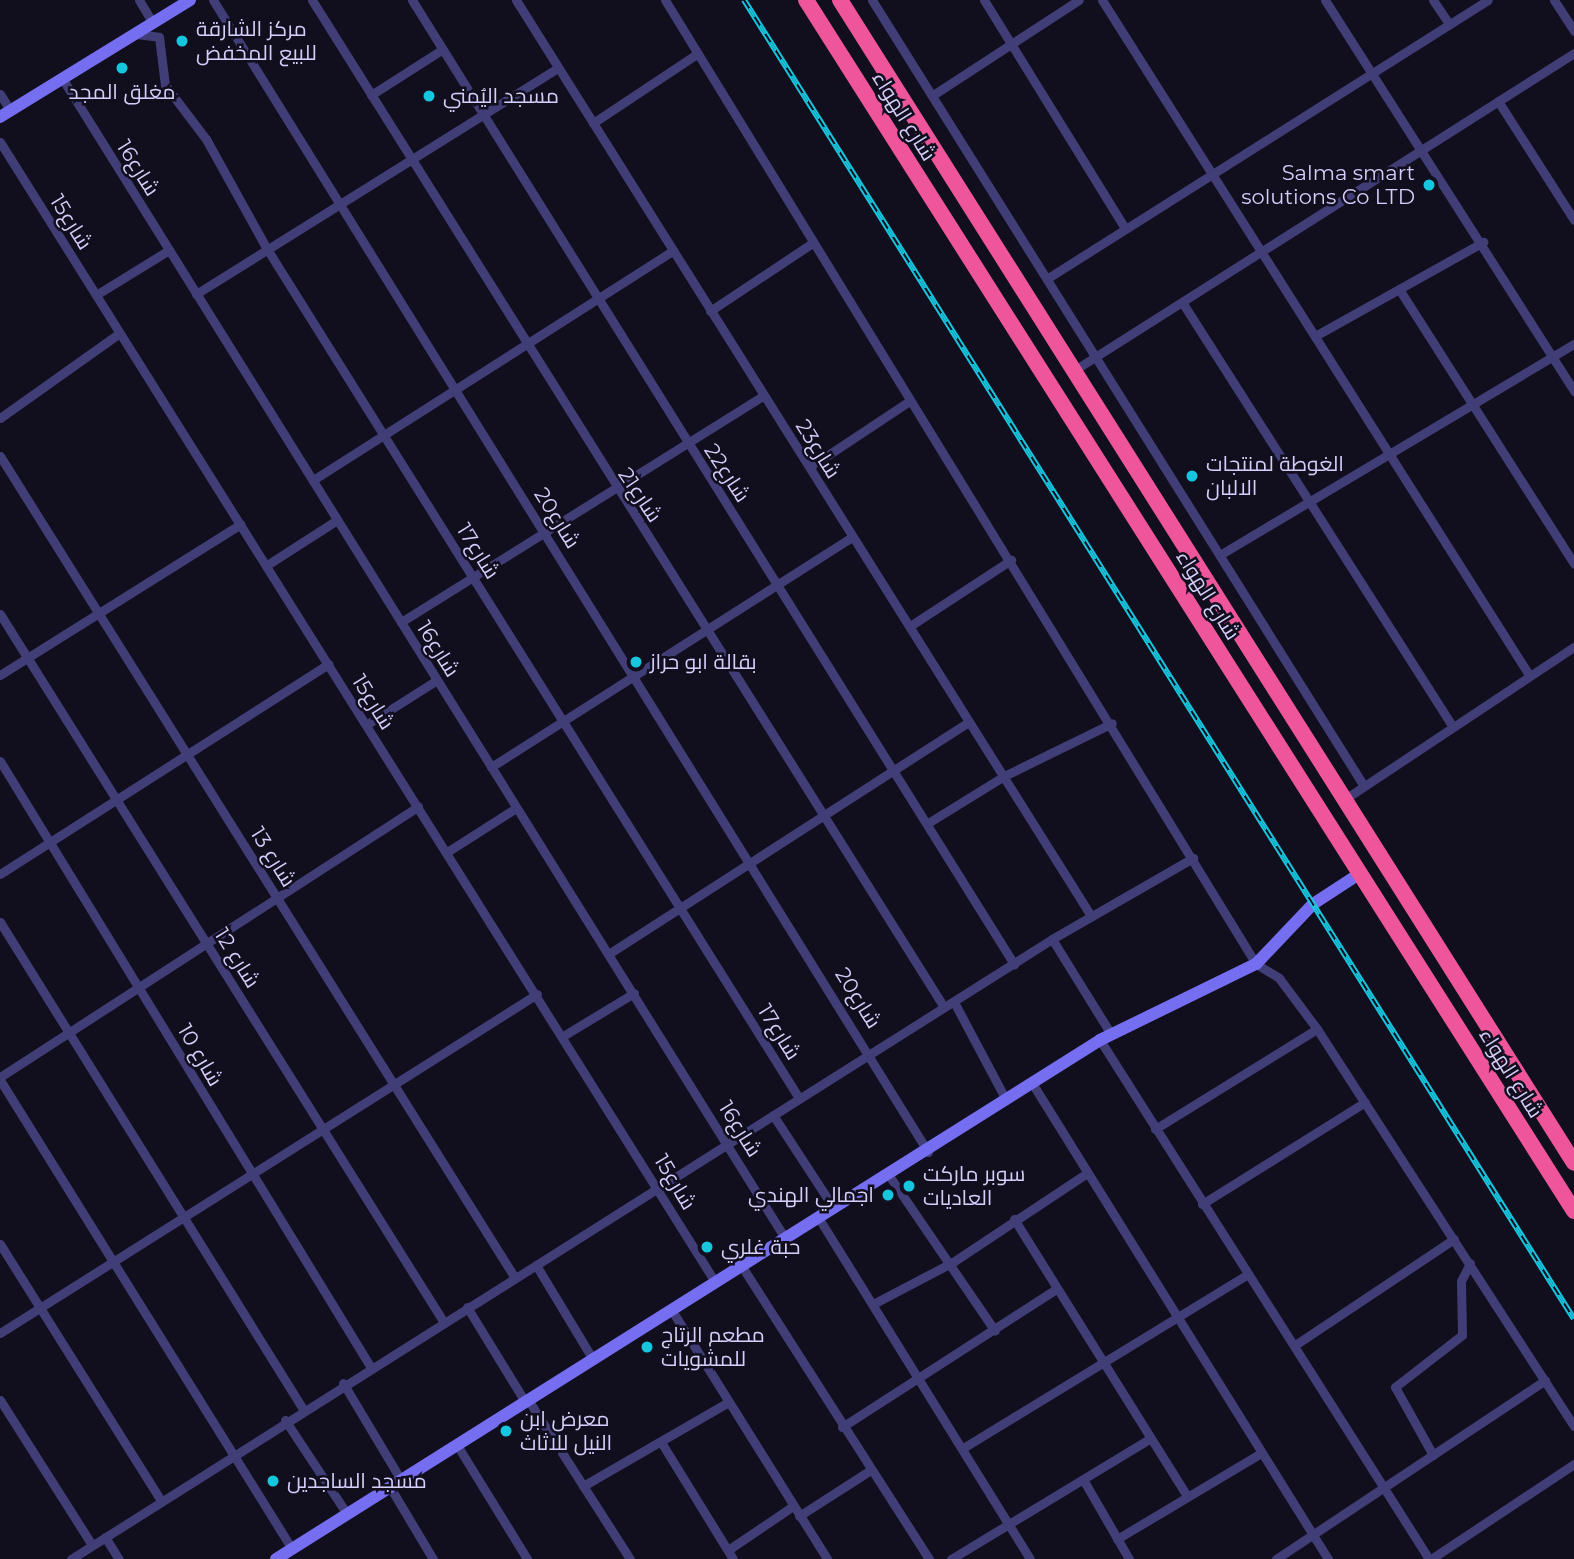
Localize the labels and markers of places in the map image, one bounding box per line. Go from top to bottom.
place label: مركز الشارقة للبيع المخفض [196,16,317,66]
marker: مركز الشارقة للبيع المخفض [174,33,190,49]
marker: مغلق المجد [114,60,130,76]
place label: مغلق المجد [68,79,176,105]
place label: مسجد اليُمني [443,83,559,109]
marker: مسجد اليُمني [421,88,437,104]
place label: Salma smart solutions Co LTD [1241,160,1415,210]
marker: Salma smart solutions Co LTD [1421,177,1437,193]
place label: الغوطة لمنتجات الالبان [1206,451,1344,501]
marker: الغوطة لمنتجات الالبان [1184,468,1200,484]
place label: بقالة ابو حراز [650,649,757,675]
marker: بقالة ابو حراز [628,654,644,670]
place label: سوبر ماركت العاديات [923,1161,1025,1211]
marker: سوبر ماركت العاديات [901,1178,917,1194]
place label: اجمالي الهندي [748,1182,874,1208]
marker: اجمالي الهندي [880,1187,896,1203]
place label: حبة غلري [721,1234,800,1260]
marker: حبة غلري [699,1239,715,1255]
place label: مطعم الرتاج للمشويات [661,1322,765,1372]
marker: مطعم الرتاج للمشويات [639,1339,655,1355]
place label: معرض ابن النيل للاثاث [520,1406,612,1456]
marker: معرض ابن النيل للاثاث [498,1423,514,1439]
place label: مسجد الساجدين [287,1468,427,1494]
marker: مسجد الساجدين [265,1473,281,1489]

